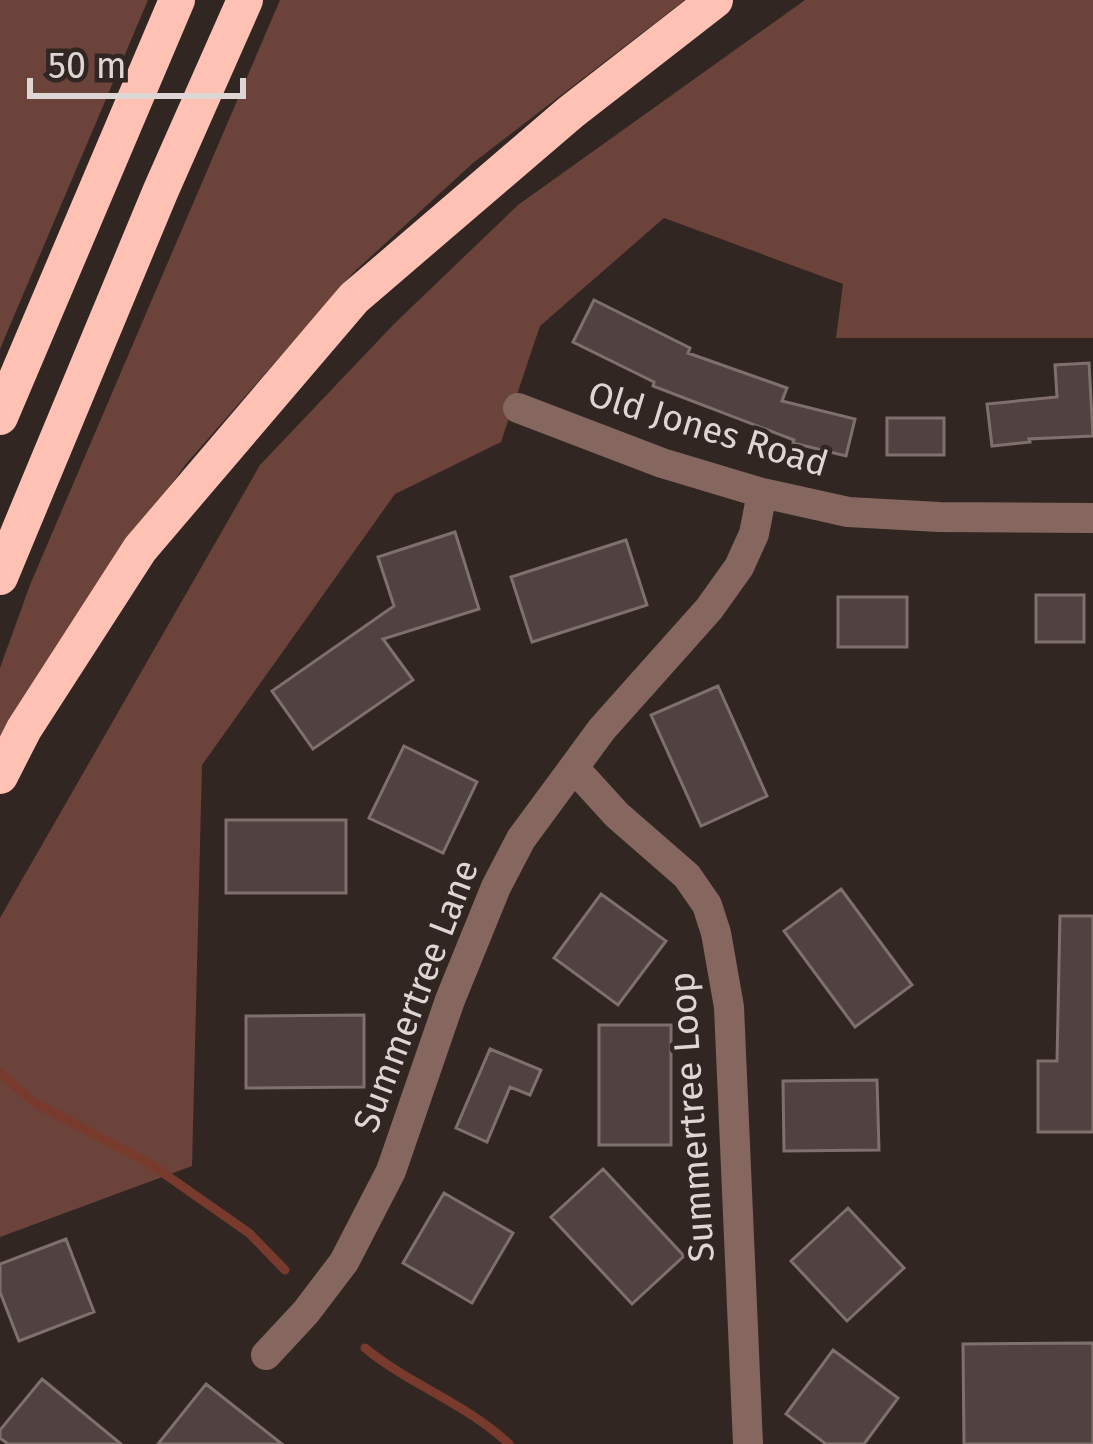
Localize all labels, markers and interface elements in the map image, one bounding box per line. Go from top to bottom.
scale bar [30,24,243,98]
text: 50 m [48,44,127,88]
street label: Old Jones Road [583,372,833,486]
street label: Summertree Lane [344,854,488,1138]
street label: Summertree Loop [660,970,724,1264]

